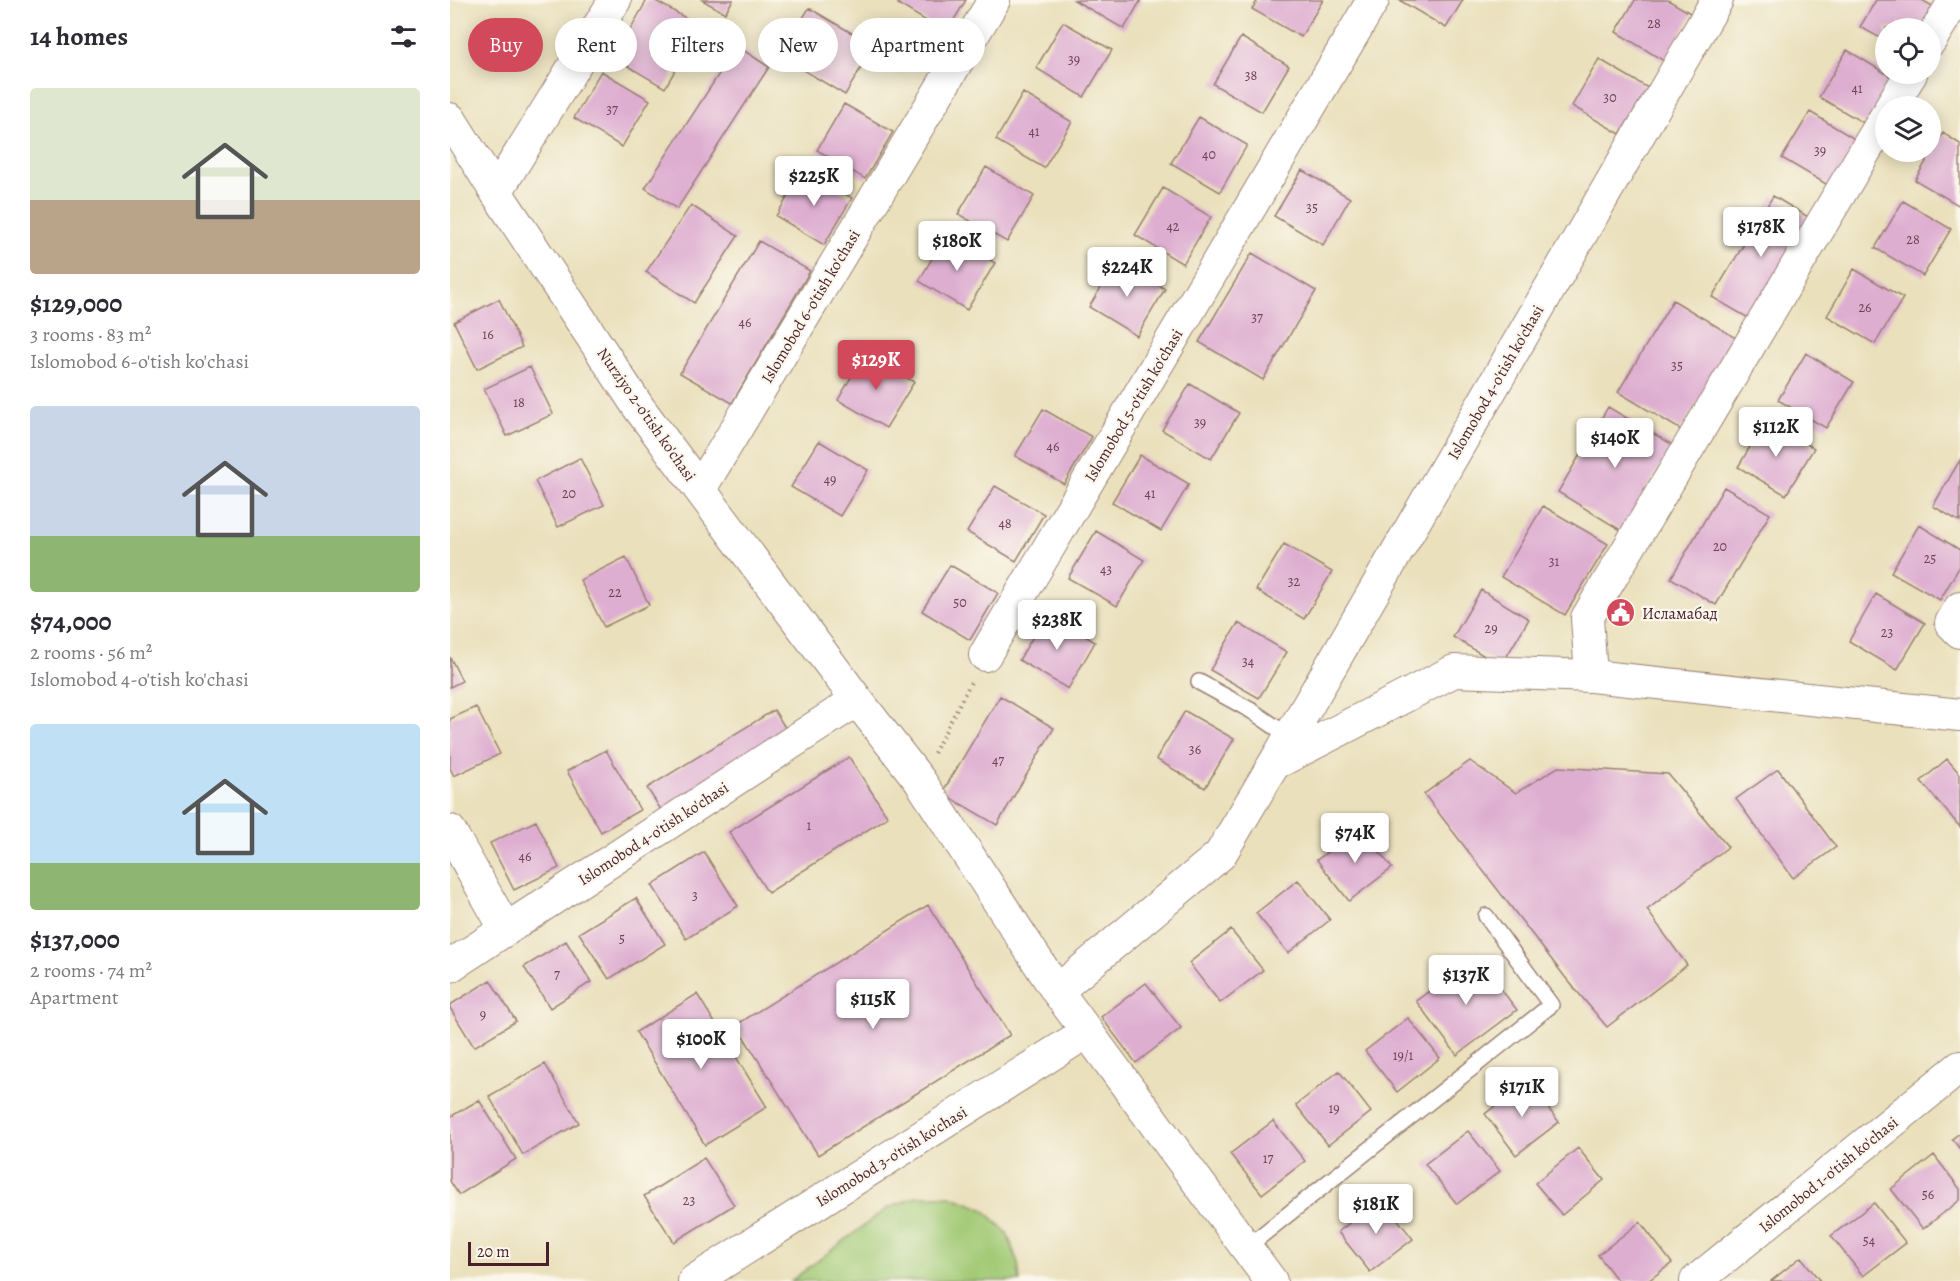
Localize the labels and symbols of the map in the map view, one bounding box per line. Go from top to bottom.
house number: 28 [1647,14,1661,33]
house number: 39 [1068,50,1080,69]
house number: 38 [1245,66,1258,85]
house number: 41 [1851,79,1863,98]
house number: 30 [1603,88,1617,107]
house number: 37 [606,100,618,119]
house number: 41 [1028,122,1040,141]
house number: 39 [1814,141,1826,160]
house number: 40 [1202,145,1216,164]
pin: $225K [772,156,856,207]
house number: 35 [1306,198,1318,217]
pin: $178K [1719,207,1803,258]
house number: 42 [1167,217,1180,236]
pin: $180K [915,221,999,272]
street label: Islomobod 6-o'tish ko'chasi [756,226,865,387]
house number: 28 [1906,230,1920,249]
pin: $224K [1085,247,1169,298]
house number: 26 [1858,298,1872,317]
street label: Islomobod 4-o'tish ko'chasi [1443,301,1549,464]
house number: 37 [1251,308,1263,327]
house number: 46 [739,313,751,332]
house number: 16 [482,325,494,344]
street label: Islomobod 5-o'tish ko'chasi [1079,325,1188,486]
pin: $129K [834,340,918,391]
street label: Nurziyo 2-o'tish ko'chasi [592,343,701,486]
house number: 35 [1671,356,1683,375]
house number: 18 [513,393,525,412]
pin: $112K [1734,407,1818,458]
house number: 39 [1194,413,1206,432]
pin: $140K [1573,418,1657,469]
house number: 46 [1047,437,1059,456]
house number: 49 [824,470,836,489]
house number: 20 [562,484,576,503]
house number: 41 [1144,484,1156,503]
house number: 48 [998,514,1012,533]
house number: 20 [1713,537,1727,556]
house number: 25 [1924,549,1936,568]
house number: 31 [1549,552,1560,571]
house number: 43 [1100,560,1112,579]
house number: 32 [1288,572,1301,591]
house number: 22 [608,583,622,602]
house number: 50 [953,593,967,612]
public building icon: Исламабад [1605,597,1637,629]
pin: $238K [1015,600,1099,651]
place label: Исламабад [1642,603,1718,625]
house number: 29 [1484,619,1498,638]
house number: 23 [1881,623,1893,642]
house number: 34 [1242,652,1254,671]
house number: 36 [1189,740,1201,759]
house number: 47 [992,751,1004,770]
street label: Islomobod 4-o'tish ko'chasi [574,777,733,891]
pin: $74K [1319,813,1391,864]
house number: 1 [807,816,812,835]
house number: 46 [519,847,531,866]
house number: 3 [692,886,698,905]
house number: 5 [619,929,625,948]
pin: $137K [1424,955,1508,1006]
house number: 7 [554,965,560,984]
pin: $115K [831,979,915,1030]
house number: 9 [480,1005,486,1024]
pin: $100K [659,1019,743,1070]
house number: 19/1 [1393,1046,1413,1065]
pin: $171K [1480,1067,1564,1118]
house number: 19 [1328,1099,1340,1118]
street label: Islomobod 3-o'tish ko'chasi [812,1101,971,1212]
street label: Islomobod 1-o'tish ko'chasi [1754,1112,1903,1238]
house number: 17 [1263,1149,1273,1168]
pin: $181K [1334,1184,1418,1235]
house number: 56 [1922,1185,1934,1204]
house number: 23 [683,1191,695,1210]
house number: 54 [1863,1231,1875,1250]
scale bar [468,1239,549,1266]

